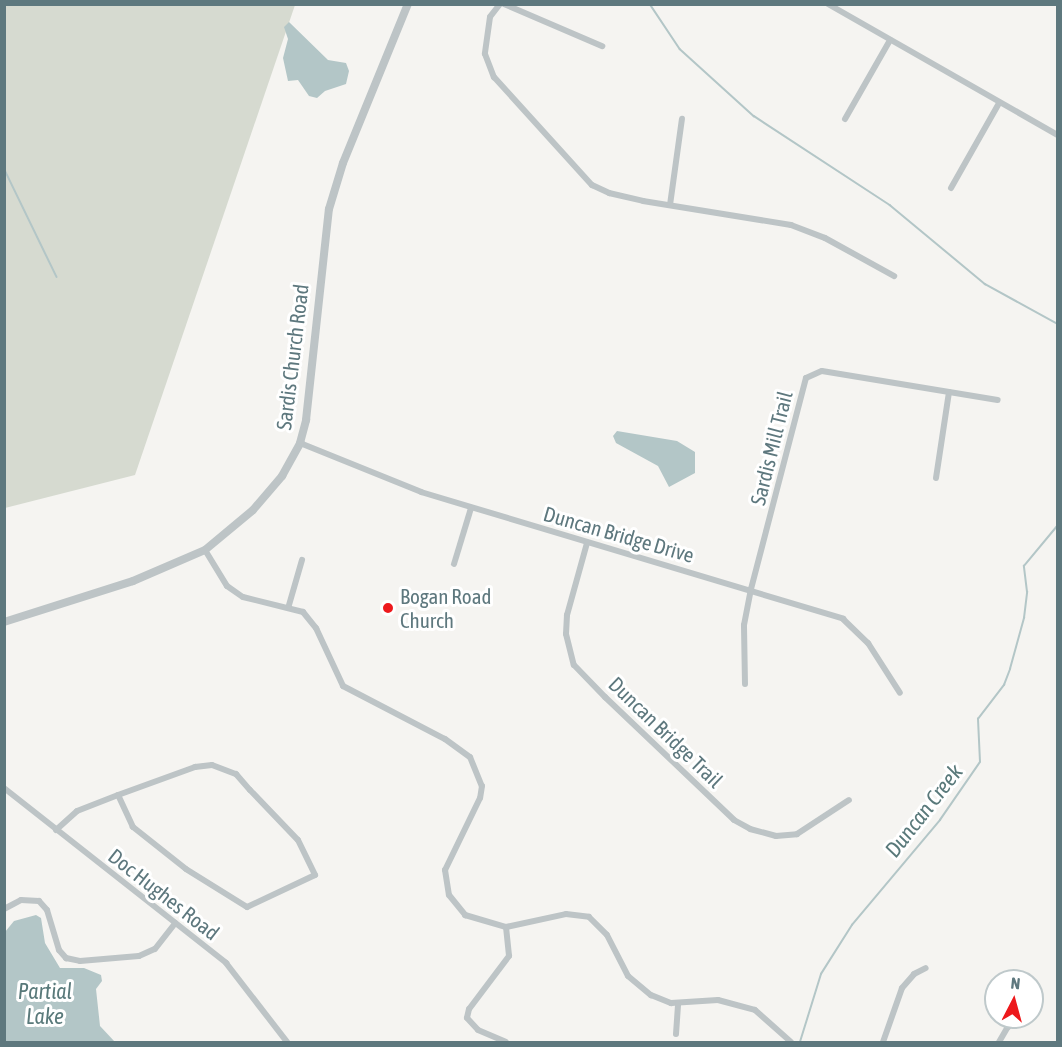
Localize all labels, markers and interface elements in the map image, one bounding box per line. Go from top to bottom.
street label: Sardis Church Road [271,283,313,431]
street label: Sardis Mill Trail [745,388,797,508]
street label: Duncan Bridge Drive [541,500,697,568]
place label: Bogan Road Church [400,583,491,633]
marker: Bogan Road Church [381,601,395,615]
street label: Duncan Bridge Trail [604,671,728,793]
water label: Duncan Creek [880,759,968,863]
street label: Doc Hughes Road [104,843,224,945]
north arrow [984,969,1044,1029]
text: N [1010,974,1021,993]
water label: Partial Lake [18,978,72,1030]

